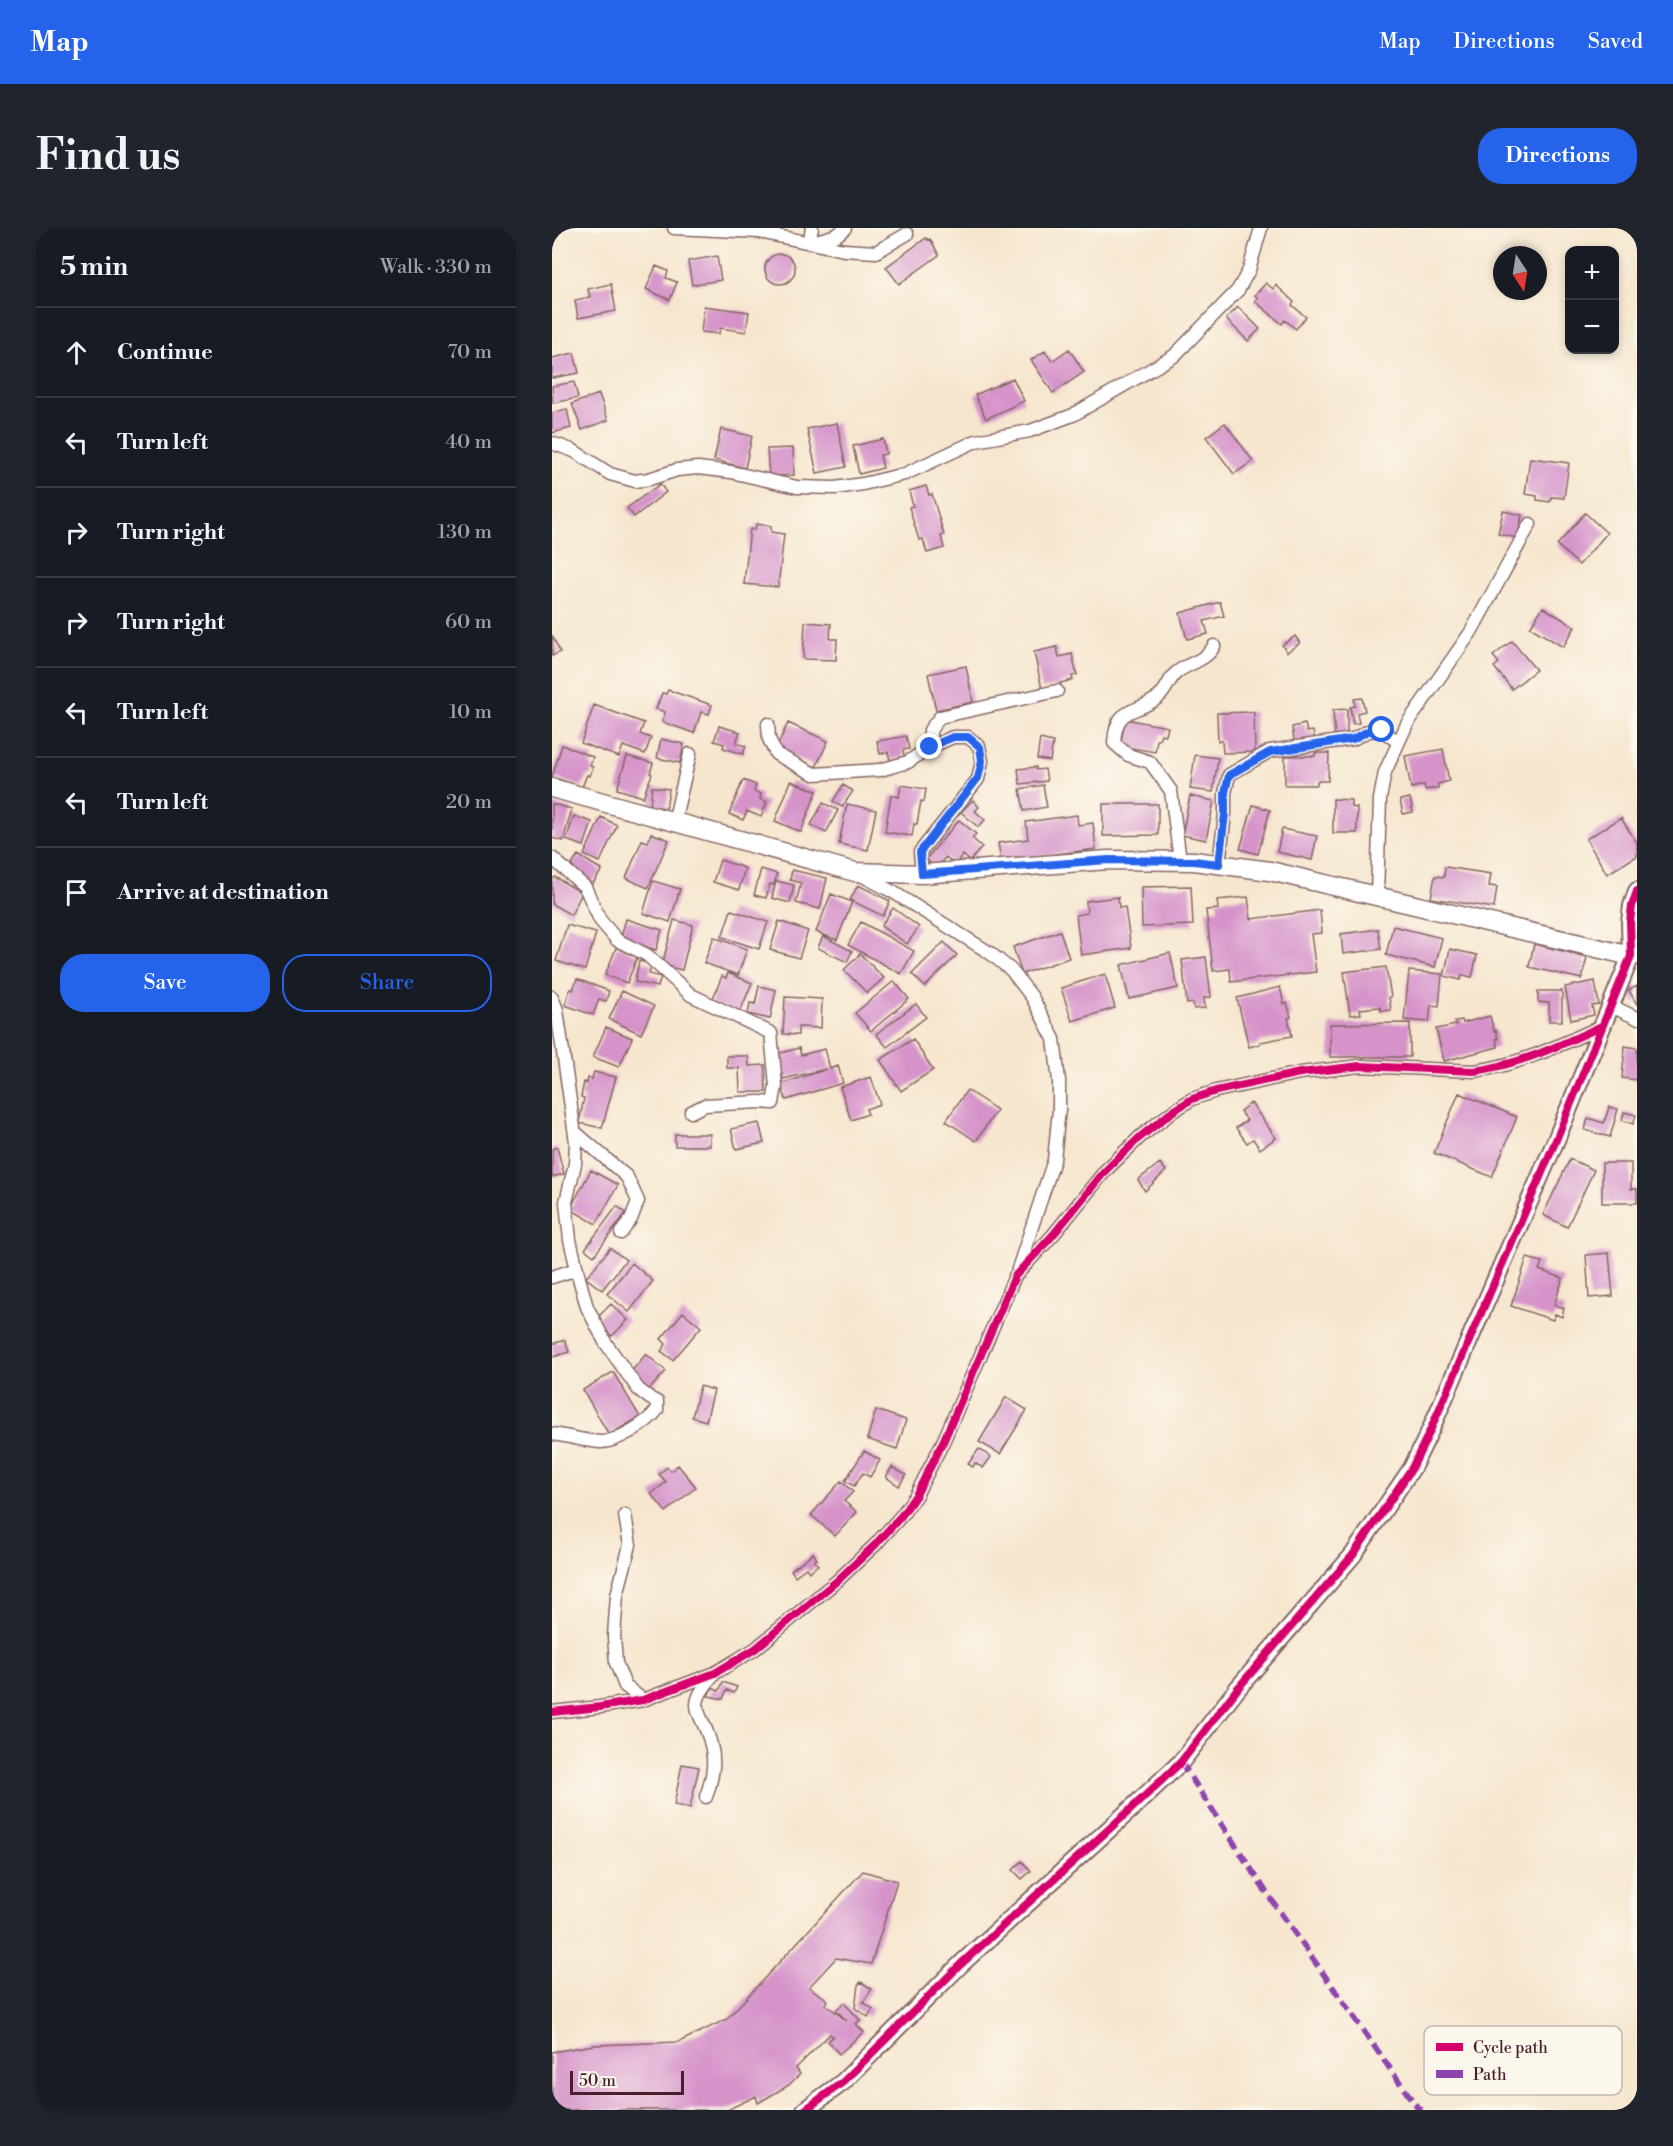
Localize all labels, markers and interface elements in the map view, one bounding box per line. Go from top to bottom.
text: Map [30,25,89,60]
text: Map [1379,29,1421,55]
text: Directions [1454,29,1555,55]
text: Saved [1588,29,1643,55]
button: Directions [1478,128,1637,184]
text: Find us [36,130,180,183]
north arrow [1493,246,1547,300]
map controls [1565,246,1619,354]
button: + [1565,246,1619,300]
text: 5 min [60,251,128,283]
text: Walk · 330 m [380,255,492,280]
button: − [1565,300,1619,354]
icon: ahead [60,336,93,369]
text: Continue [117,339,213,366]
text: 70 m [448,340,492,365]
icon: left [60,426,93,459]
text: Turn left [117,429,208,456]
text: 40 m [445,430,492,455]
icon: right [60,516,93,549]
text: Turn right [117,519,225,546]
text: 130 m [437,520,492,545]
icon: right [60,606,93,639]
text: Turn right [117,609,225,636]
text: 60 m [445,610,492,635]
icon: left [60,696,93,729]
text: Turn left [117,699,208,726]
text: 10 m [449,700,492,725]
route start [1368,716,1394,742]
route end [916,733,942,759]
icon: left [60,786,93,819]
text: Turn left [117,789,208,816]
text: 20 m [446,790,492,815]
icon: arrive [60,876,93,909]
text: Arrive at destination [117,879,329,906]
button: Save [60,954,270,1012]
button: Share [282,954,492,1012]
legend [1424,2026,1622,2095]
text: Cycle path [1473,2038,1548,2058]
text: Path [1473,2065,1507,2085]
scale bar [570,2068,684,2096]
text: 50 m [579,2071,616,2091]

